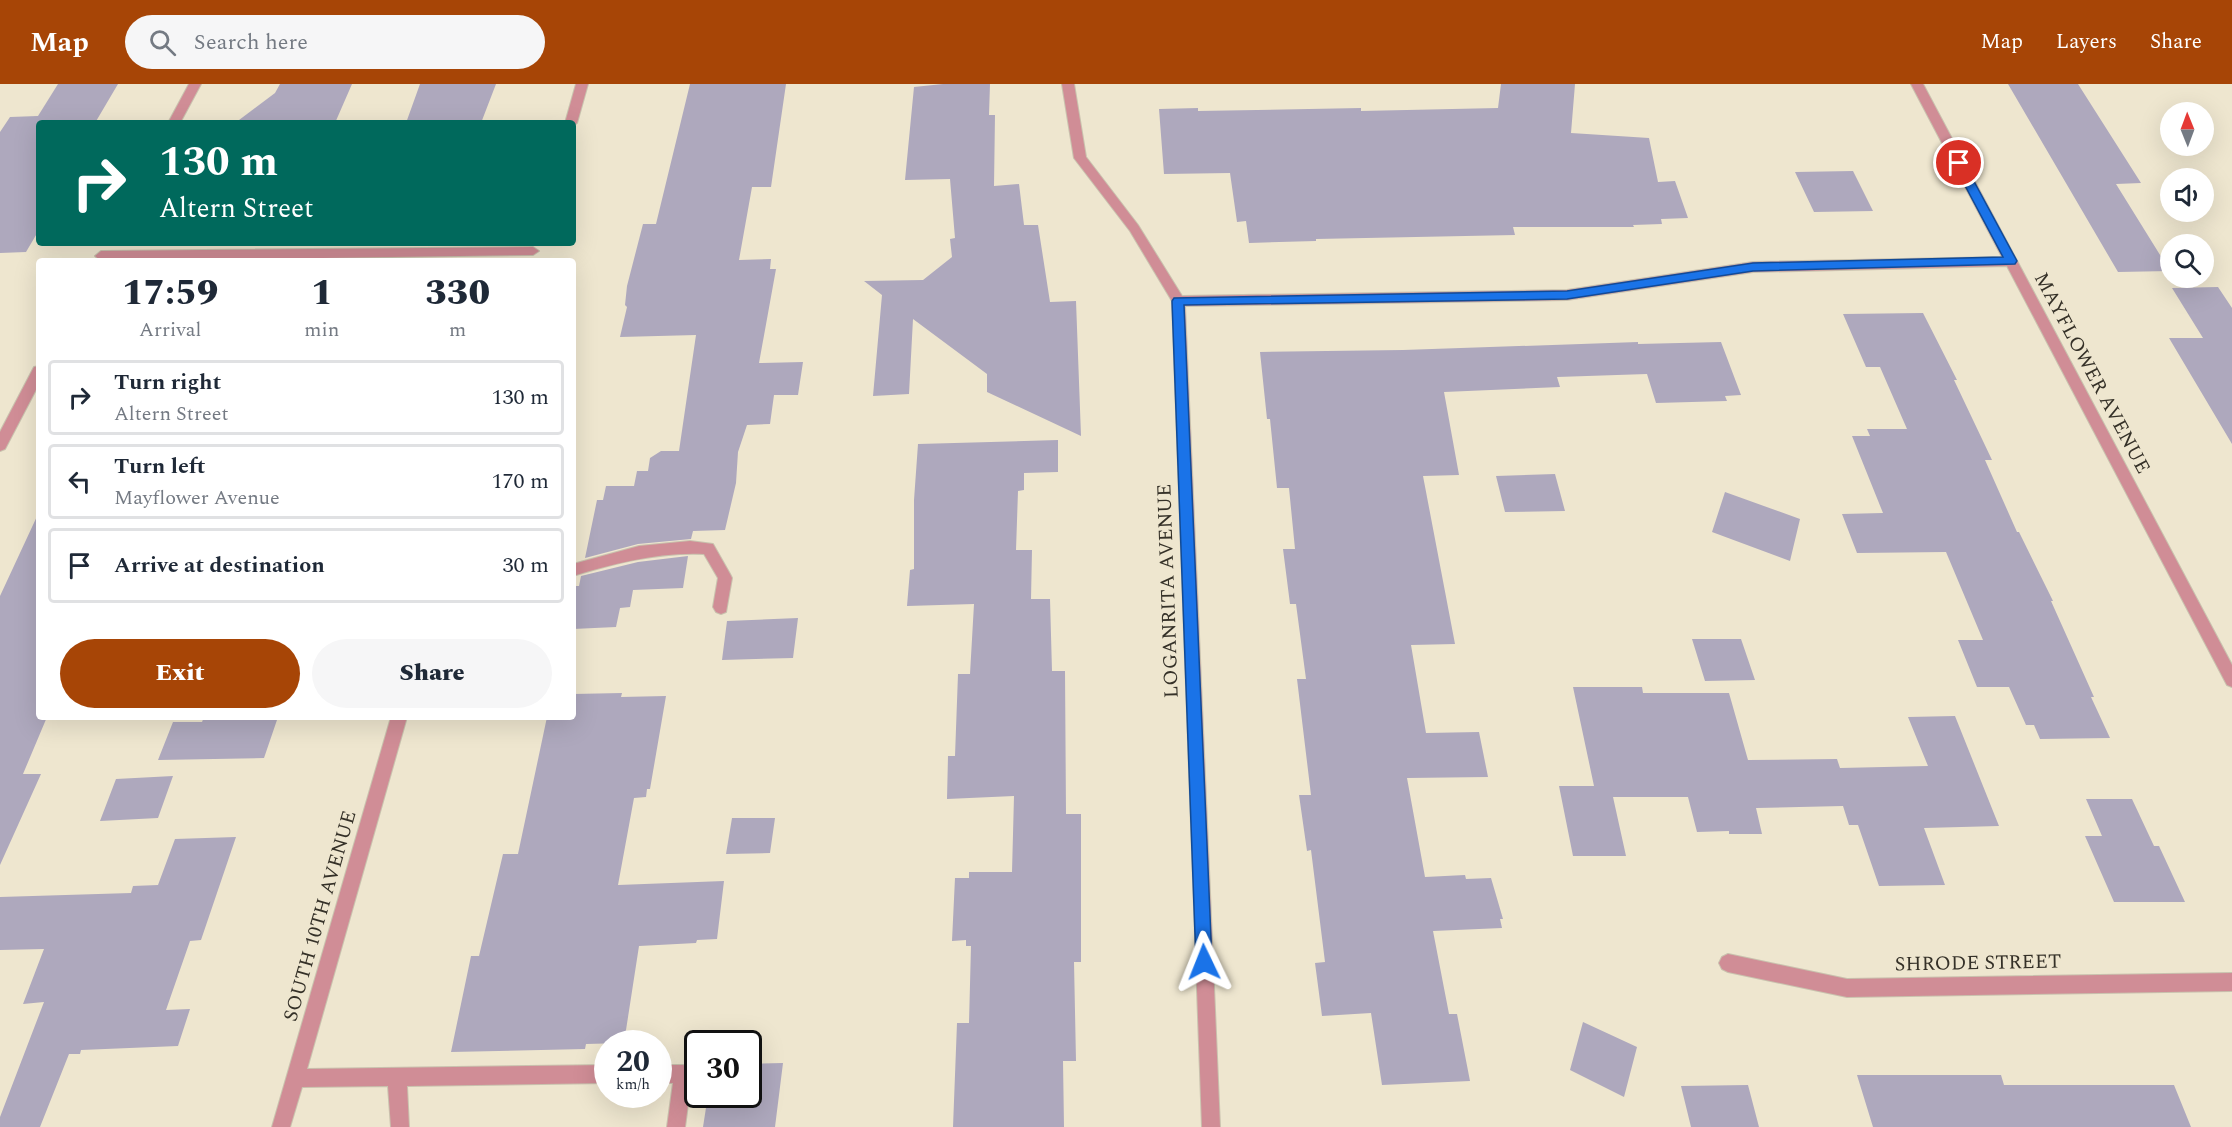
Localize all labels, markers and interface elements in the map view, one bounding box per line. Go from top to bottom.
search box [125,15,545,69]
text: Map [30,21,89,64]
icon: search [146,26,179,59]
text: Search here [194,26,308,59]
text: Map [1981,26,2023,58]
text: Layers [2056,26,2117,58]
text: Share [2150,26,2202,58]
north arrow [2160,102,2214,156]
map controls [2160,102,2214,288]
text: 130 m [159,131,278,194]
pin [1933,137,1984,188]
icon: right [60,144,138,222]
icon: arrive [1942,146,1975,179]
button: sound [2160,168,2214,222]
text: Altern Street [159,188,314,230]
button: search [2160,234,2214,288]
text: 17:59 [122,266,218,321]
text: 1 [311,266,333,321]
text: 330 [425,266,490,321]
street label: MAYFLOWER AVENUE [2026,267,2158,479]
text: Arrival [139,315,201,345]
text: min [304,315,339,345]
text: m [449,315,466,345]
text: Turn right [114,366,221,399]
icon: right [63,381,96,414]
text: 130 m [492,381,549,414]
text: Altern Street [114,399,229,429]
text: Turn left [114,450,206,483]
icon: left [63,465,96,498]
text: 170 m [492,465,549,498]
text: Mayflower Avenue [114,483,280,513]
street label: LOGANRITA AVENUE [1149,483,1187,699]
icon: arrive [63,549,96,582]
text: Arrive at destination [114,549,325,582]
text: 30 m [503,549,549,582]
button: Exit [60,639,300,708]
button: Share [312,639,552,708]
street label: SOUTH 10TH AVENUE [276,807,364,1025]
position arrow [1172,930,1236,994]
street label: SHRODE STREET [1894,947,2062,979]
speed limit sign: 30 [684,1030,762,1108]
text: 20 [616,1039,650,1085]
text: km/h [616,1073,650,1096]

